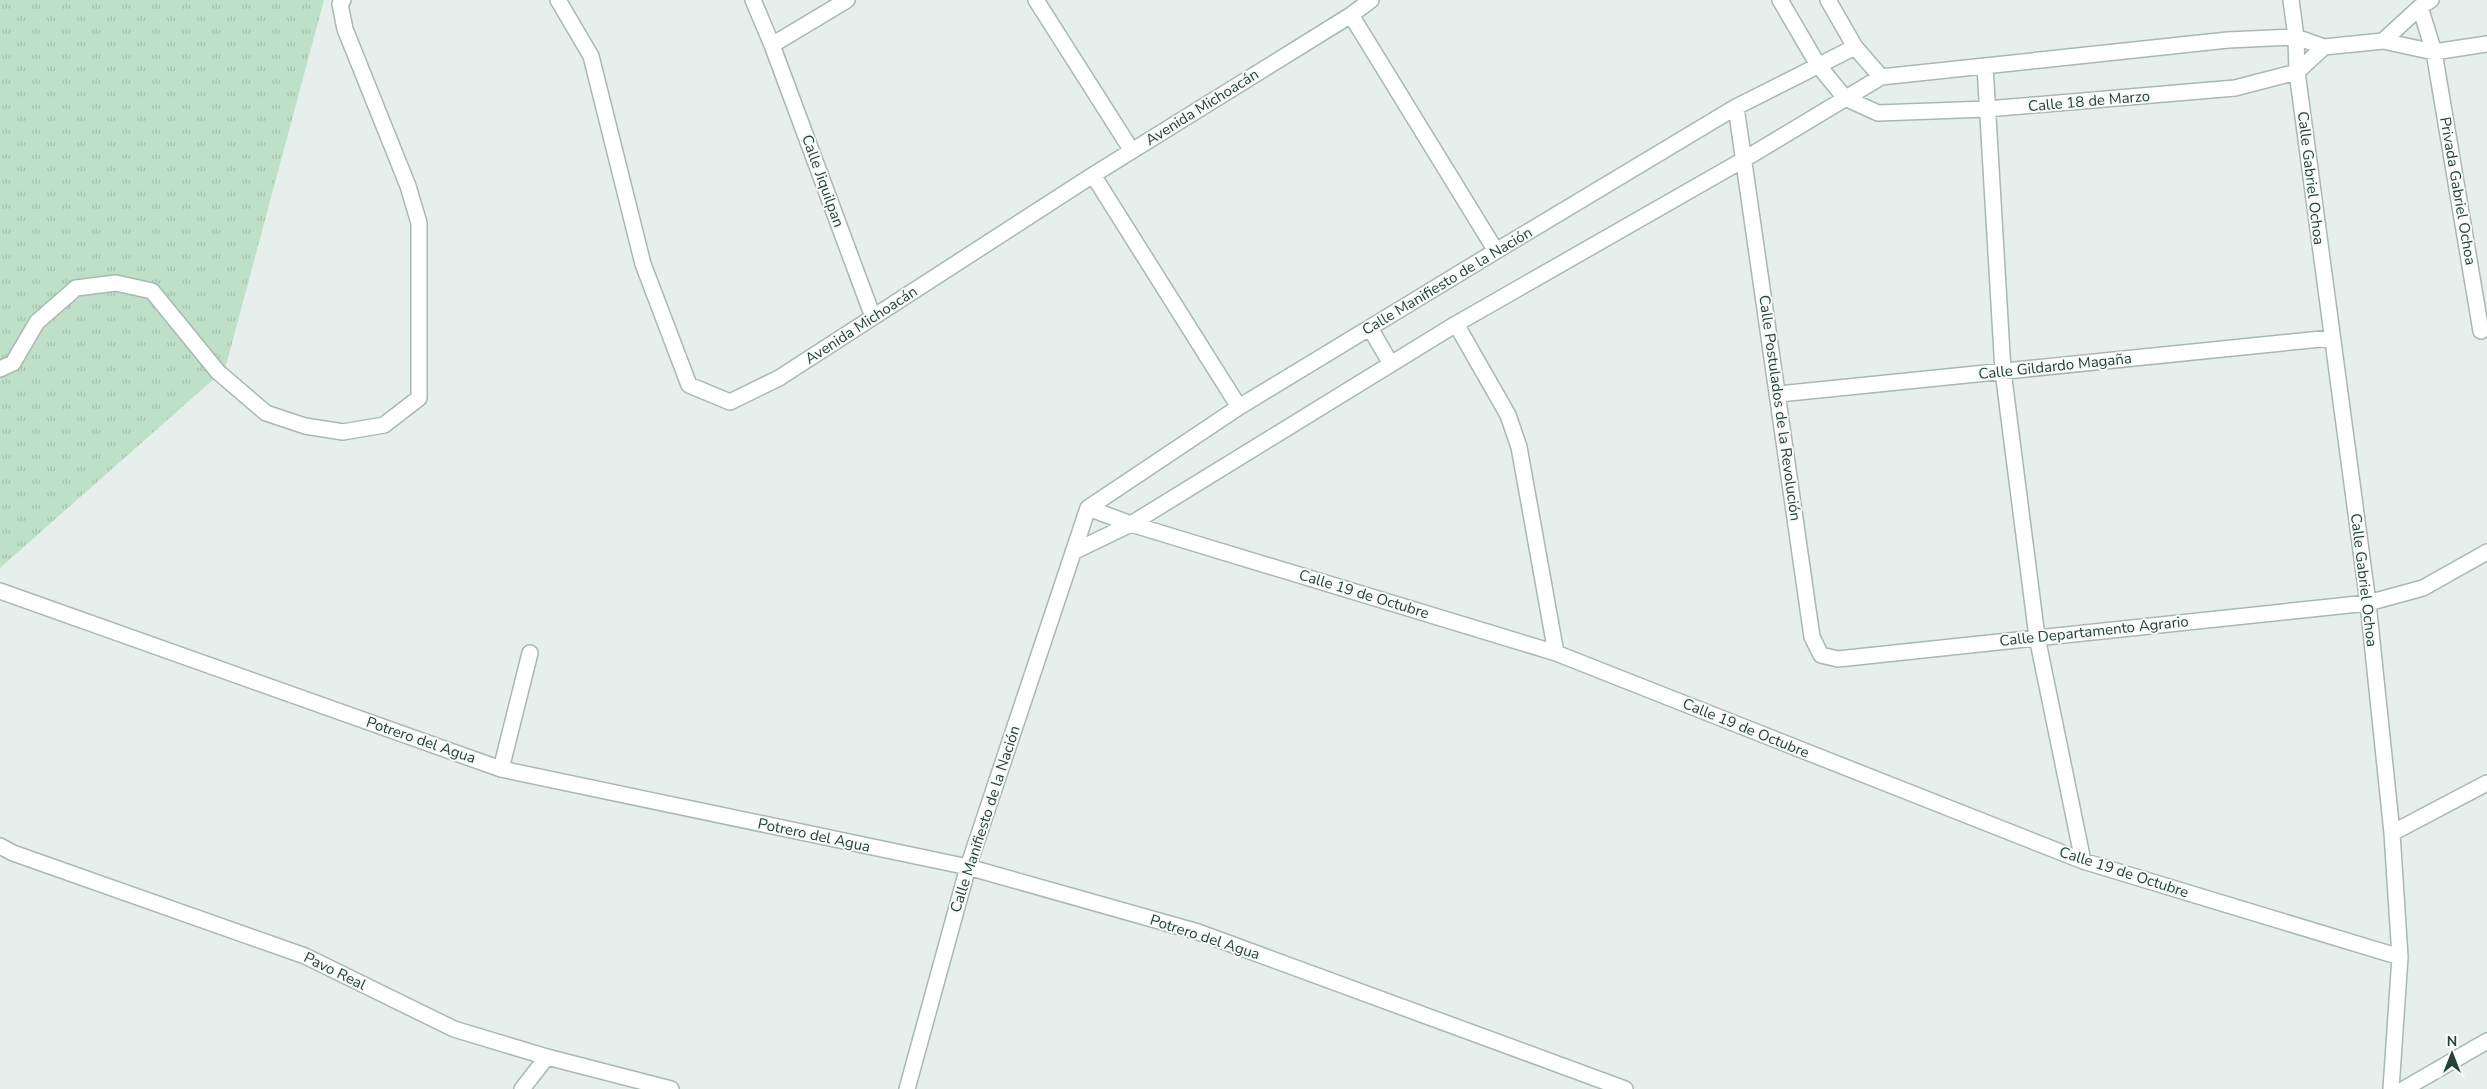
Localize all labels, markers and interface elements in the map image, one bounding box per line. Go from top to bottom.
street label: Avenida Michoacán [1142,64,1262,150]
street label: Calle 18 de Marzo [2027,86,2151,116]
street label: Calle Gabriel Ochoa [2293,110,2329,246]
street label: Privada Gabriel Ochoa [2435,115,2481,267]
street label: Calle Jiquilpan [797,132,849,230]
street label: Calle Manifiesto de la Nación [1358,222,1536,340]
street label: Avenida Michoacán [801,281,921,369]
street label: Calle Postulados de la Revolución [1754,294,1806,522]
street label: Calle Gildardo Magaña [1977,348,2133,384]
street label: Calle Gabriel Ochoa [2346,512,2382,648]
street label: Calle 19 de Octubre [1297,565,1431,623]
street label: Calle Departamento Agrario [1998,611,2190,651]
street label: Calle 19 de Octubre [1680,693,1812,763]
street label: Potrero del Agua [364,712,478,768]
street label: Calle Manifiesto de la Nación [945,723,1025,915]
street label: Potrero del Agua [756,813,872,857]
street label: Calle 19 de Octubre [2057,842,2191,902]
street label: Potrero del Agua [1147,910,1263,964]
street label: Pavo Real [300,947,370,995]
north arrow [2427,1029,2477,1079]
text: N [2447,1032,2457,1051]

